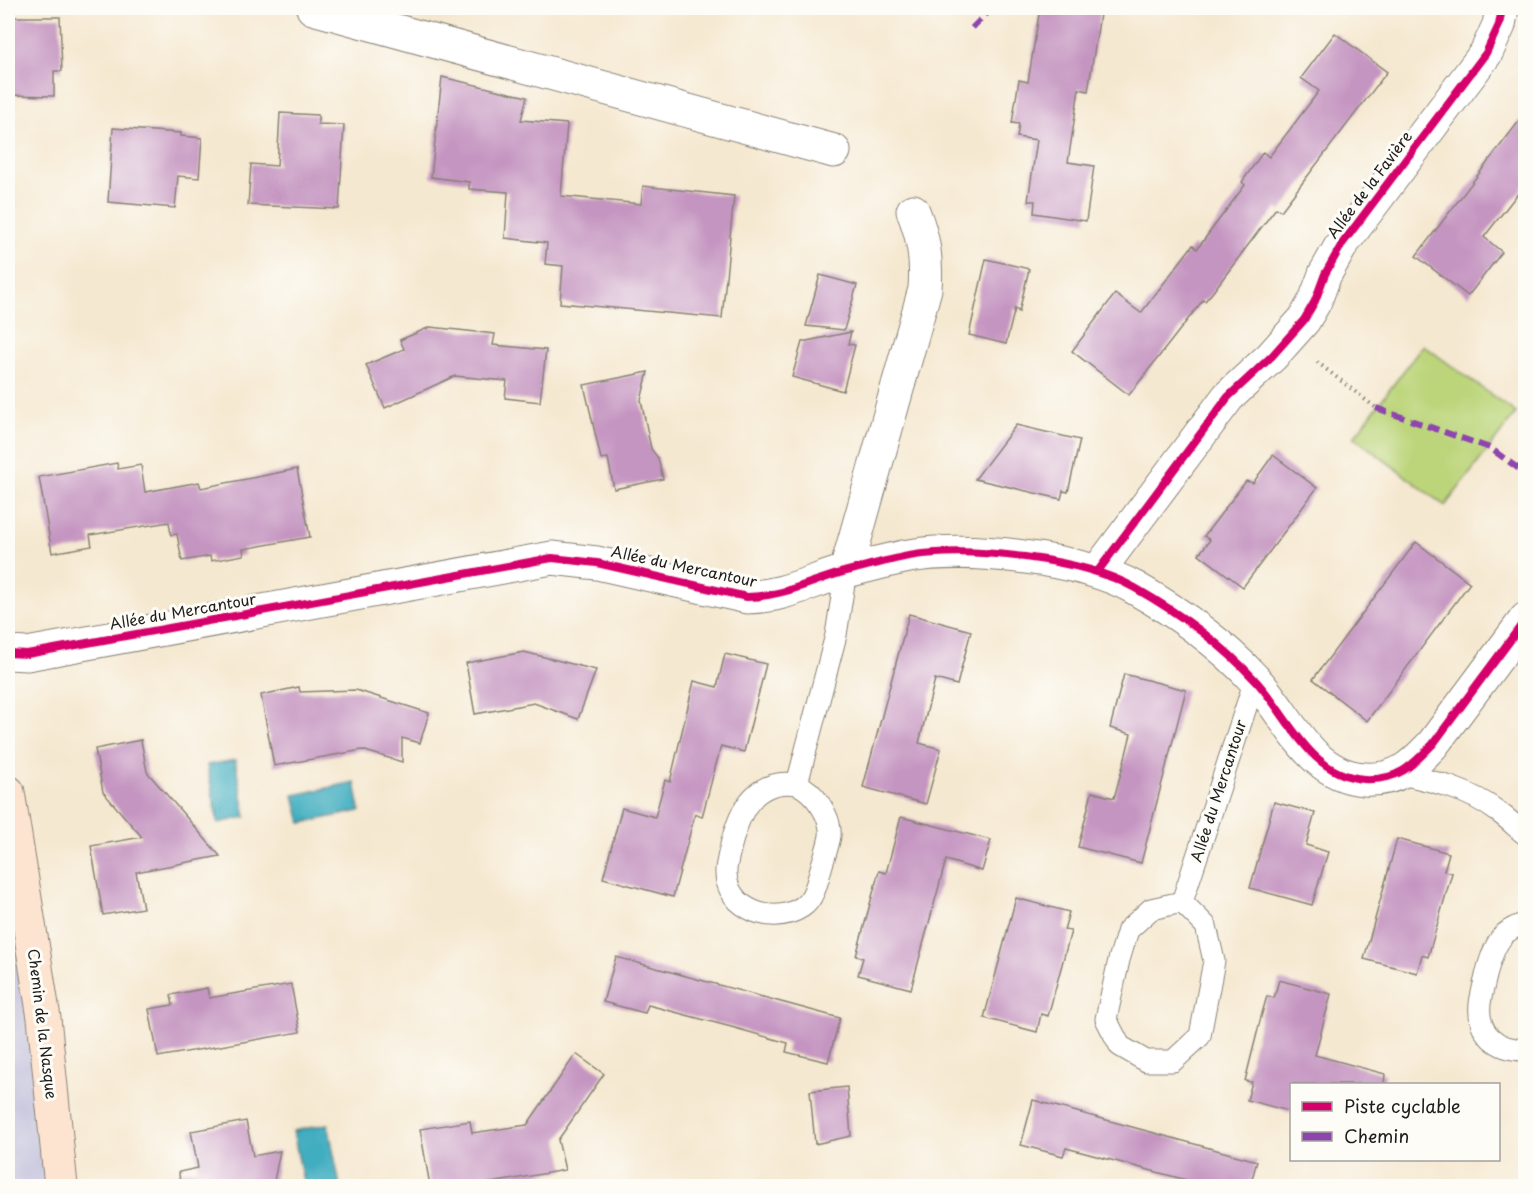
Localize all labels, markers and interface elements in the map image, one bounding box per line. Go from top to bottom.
street label: Allée de la Favière [1321,125,1417,243]
street label: Allée du Mercantour [609,539,759,592]
street label: Allée du Mercantour [108,586,258,635]
street label: Allée du Mercantour [1184,716,1251,865]
street label: Chemin de la Nasque [23,947,64,1100]
legend [1290,1083,1500,1161]
text: Piste cyclable [1344,1092,1461,1119]
text: Chemin [1344,1122,1409,1149]

